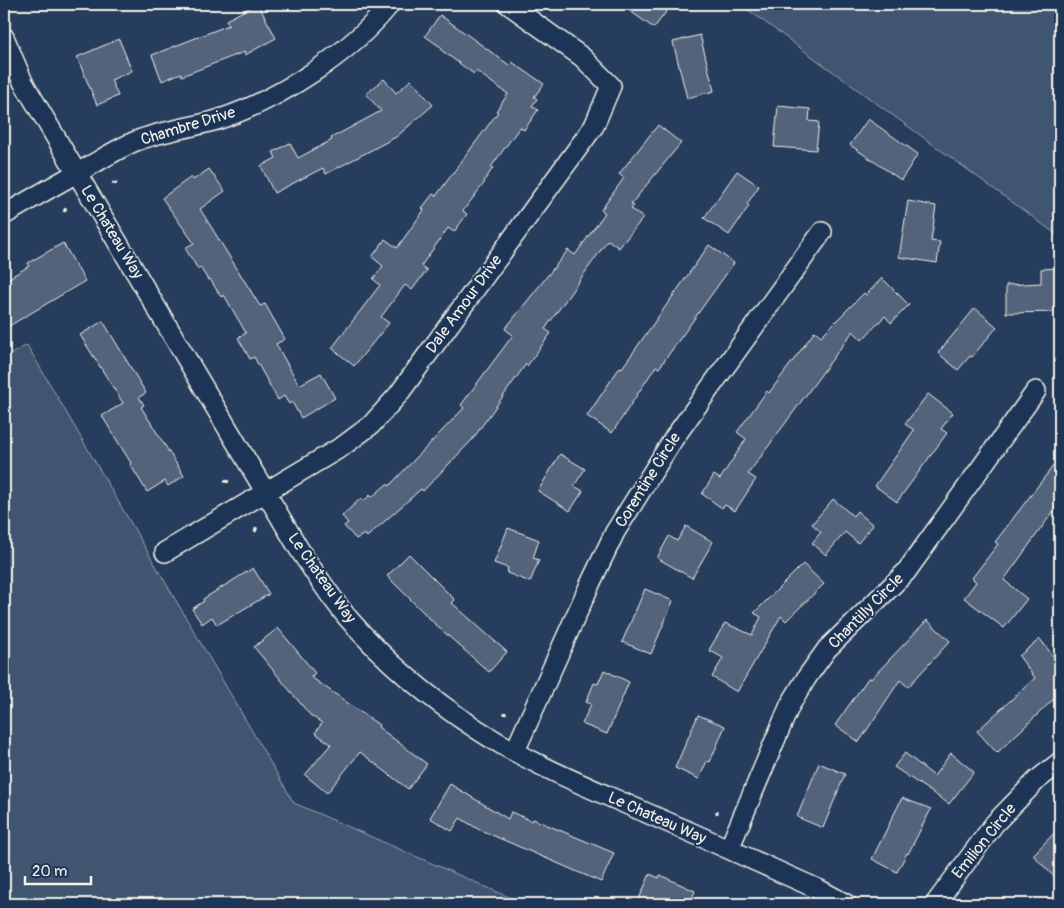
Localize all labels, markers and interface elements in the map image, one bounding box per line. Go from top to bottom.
street label: Chambre Drive [138,102,238,150]
street label: Le Chateau Way [76,182,148,283]
street label: Dale Amour Drive [422,251,507,357]
street label: Corentine Circle [611,429,685,531]
street label: Le Chateau Way [284,529,361,627]
street label: Chantilly Circle [824,569,908,653]
street label: Le Chateau Way [605,787,709,849]
street label: Emilion Circle [948,799,1021,883]
scale bar [25,853,91,885]
text: 20 m [32,862,67,881]

